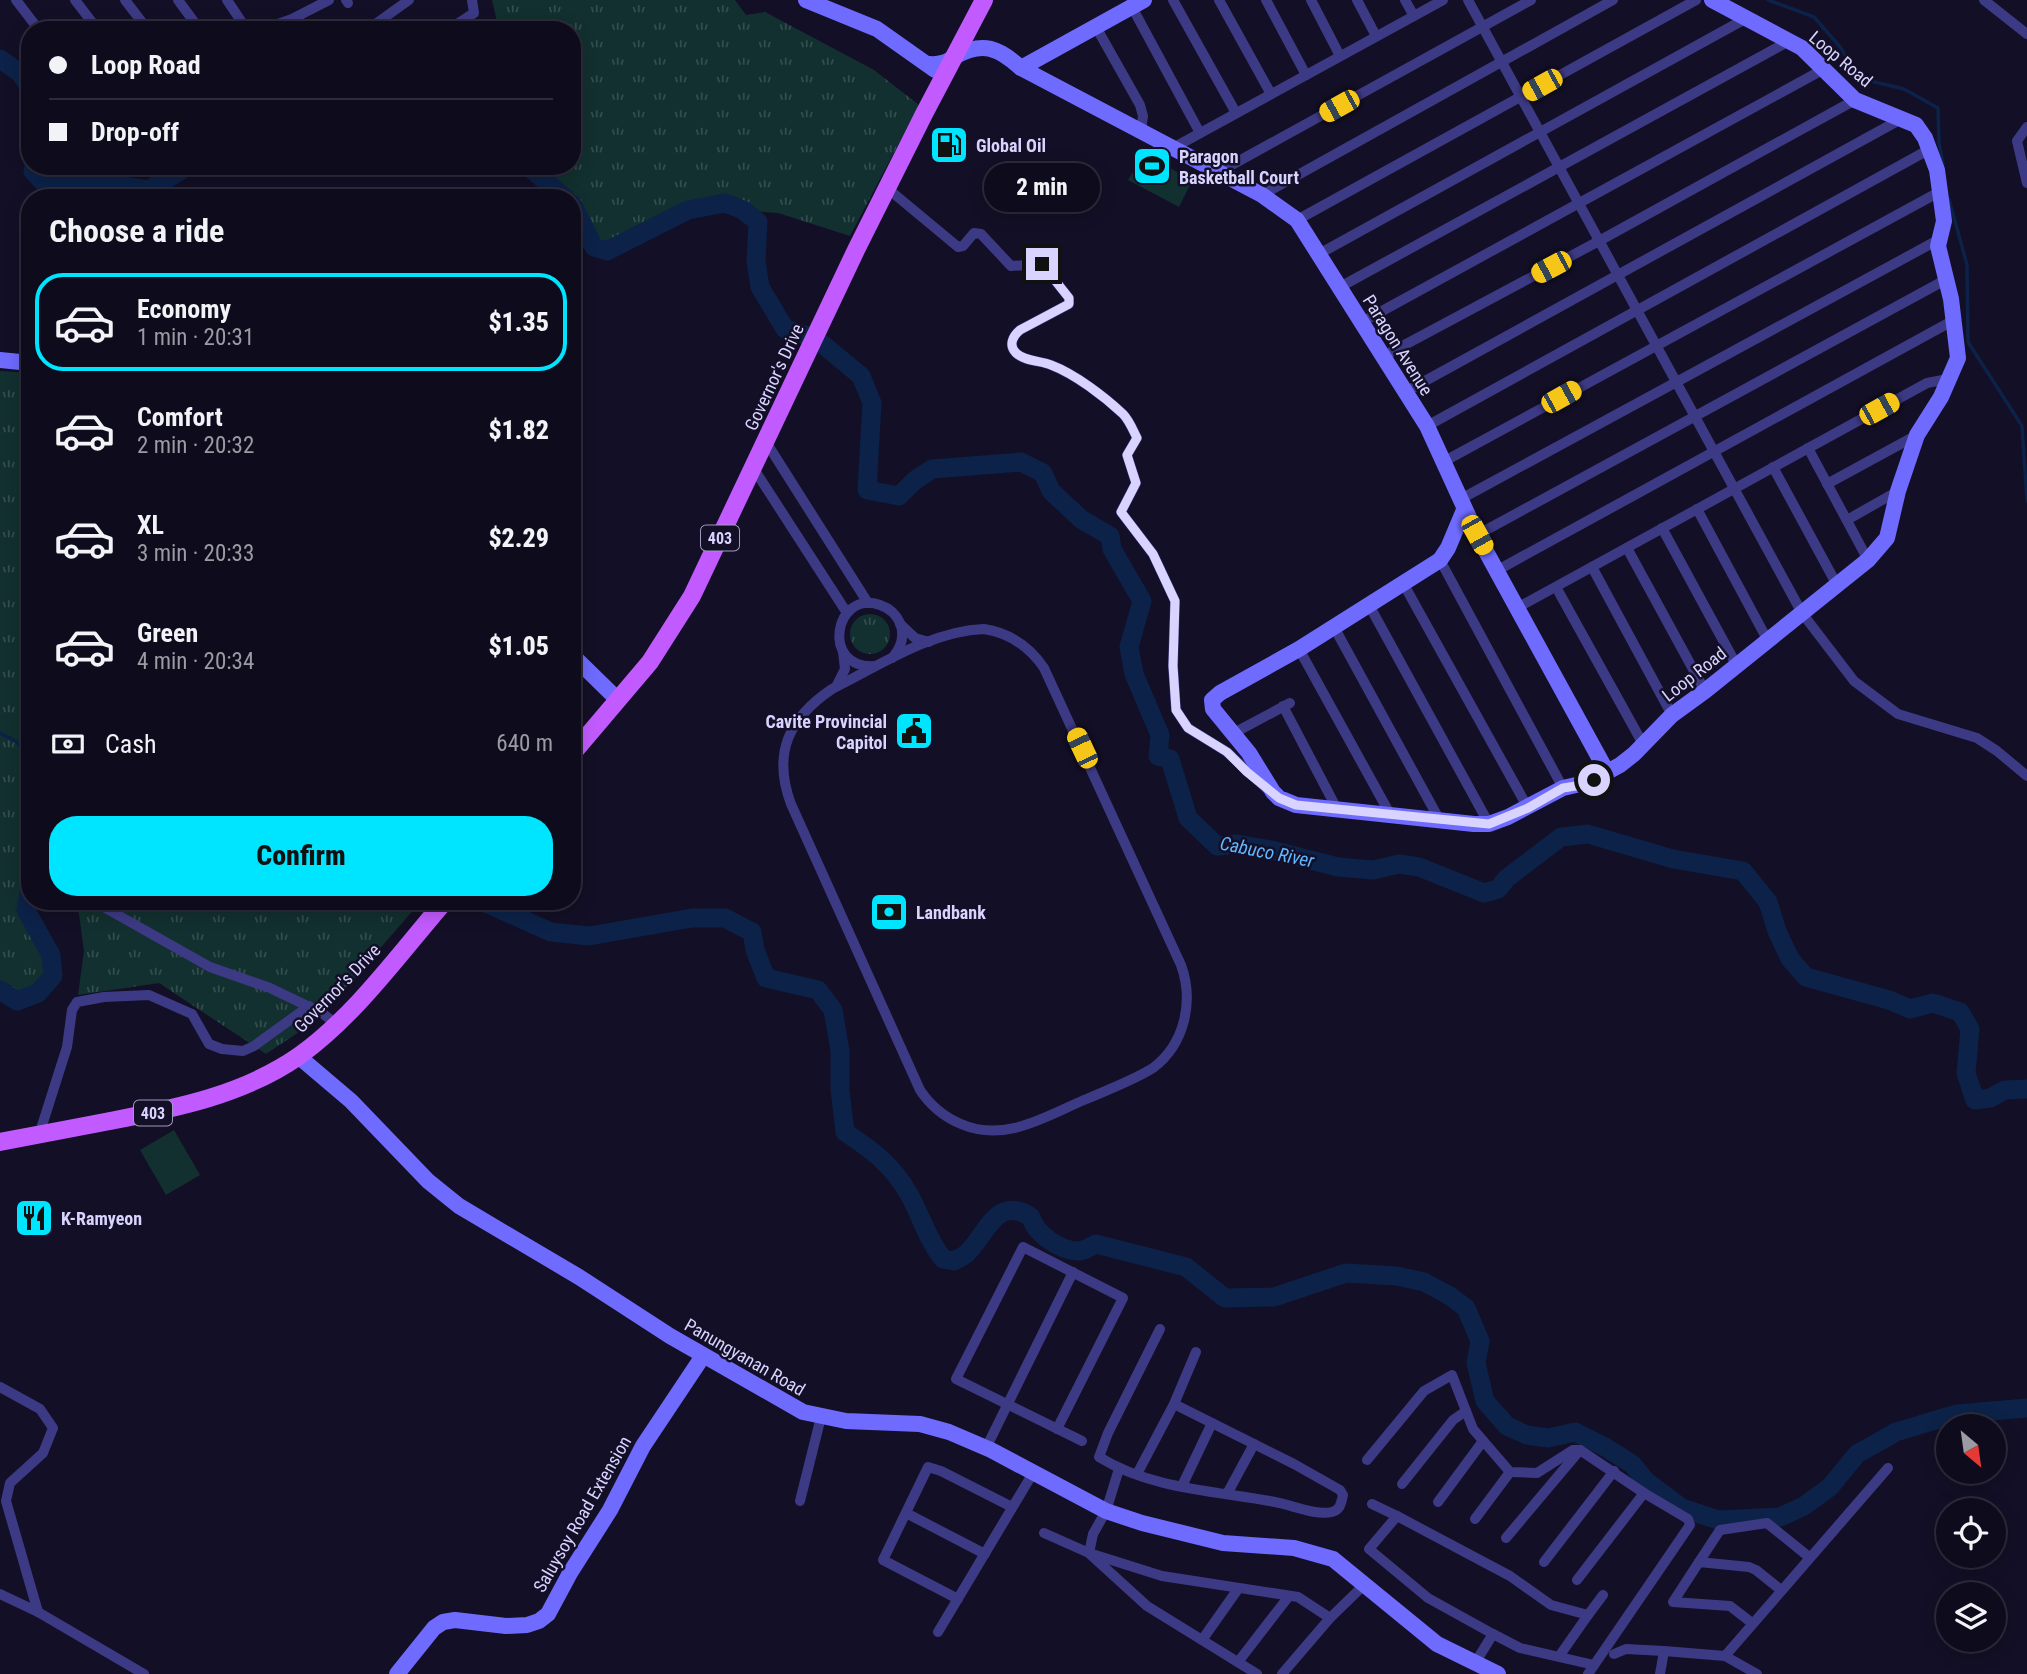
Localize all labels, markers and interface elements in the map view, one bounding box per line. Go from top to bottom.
street label: Loop Road [1805,27,1877,91]
text: Loop Road [91,50,201,80]
car [1519,66,1566,104]
car [1316,87,1363,125]
text: Drop-off [91,117,179,147]
fuel station icon: Global Oil [928,124,970,166]
place label: Global Oil [976,135,1046,156]
sports icon: Paragon Basketball Court [1131,145,1173,187]
place label: Paragon Basketball Court [1179,146,1299,188]
callout: 2 min [984,162,1100,212]
text: 2 min [1016,174,1068,201]
text: Choose a ride [49,212,224,250]
route end [1026,248,1058,280]
car [1528,248,1575,286]
icon: car [53,291,116,354]
street label: Paragon Avenue [1359,291,1437,399]
text: Economy [137,294,231,324]
text: $1.35 [488,307,549,337]
street label: Governor's Drive [740,320,808,434]
text: 1 min · 20:31 [137,324,254,351]
car [1538,378,1585,416]
car [1856,390,1903,428]
icon: car [53,399,116,462]
text: Comfort [137,402,223,432]
text: $1.82 [488,415,549,445]
text: 2 min · 20:32 [137,432,254,459]
icon: car [53,507,116,570]
text: XL [137,510,164,540]
car [1458,512,1497,558]
text: $2.29 [488,523,549,553]
road number: 403 [701,526,739,551]
text: 3 min · 20:33 [137,540,254,567]
icon: car [53,615,116,678]
text: Green [137,618,198,648]
text: $1.05 [488,631,549,661]
street label: Loop Road [1658,642,1730,706]
text: 4 min · 20:34 [137,648,254,675]
public building icon: Cavite Provincial Capitol [893,710,935,752]
place label: Cavite Provincial Capitol [765,711,887,753]
icon: cash [49,725,87,763]
car [1064,725,1101,771]
text: Cash [105,729,157,759]
text: 640 m [496,730,553,757]
route start [1578,764,1610,796]
button: Confirm [49,816,553,896]
water label: Cabuco River [1218,832,1316,872]
bank icon: Landbank [868,891,910,933]
place label: Landbank [916,902,986,923]
street label: Governor's Drive [289,939,385,1037]
road number: 403 [134,1100,172,1126]
restaurant icon: K-Ramyeon [13,1197,55,1239]
place label: K-Ramyeon [61,1208,142,1229]
street label: Panungyanan Road [681,1314,809,1400]
north arrow [1936,1414,2006,1484]
map controls [1936,1414,2006,1652]
street label: Saluysoy Road Extension [529,1432,635,1596]
button: locate [1936,1498,2006,1568]
button: layers [1936,1582,2006,1652]

